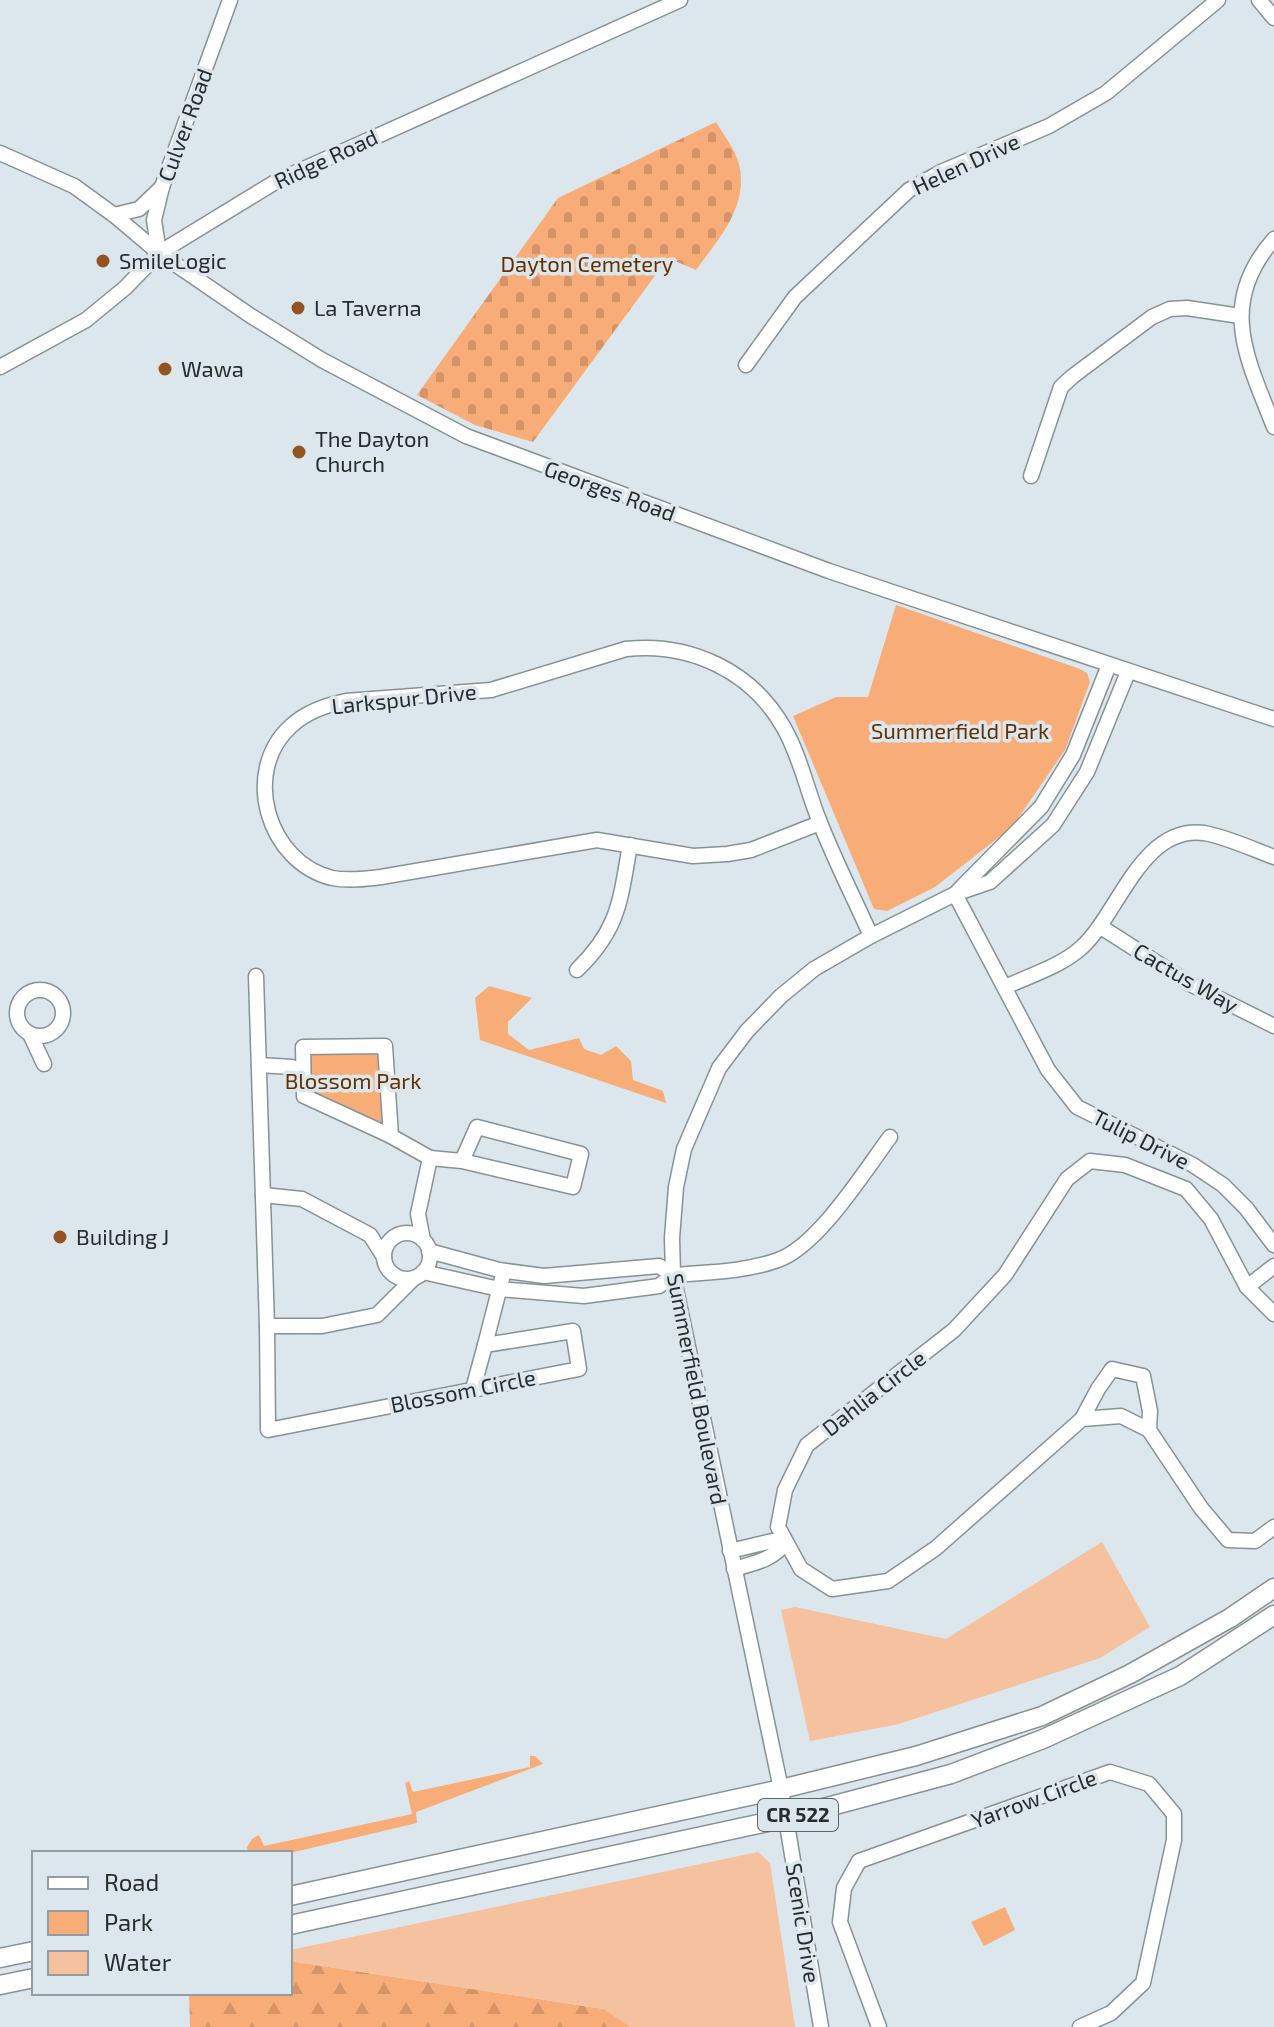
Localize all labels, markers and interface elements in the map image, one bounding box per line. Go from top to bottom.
street label: Culver Road [152,65,217,185]
street label: Ridge Road [270,123,381,193]
street label: Helen Drive [908,127,1023,199]
place label: SmileLogic [119,247,227,273]
park label: Dayton Cemetery [501,250,674,276]
marker: SmileLogic [94,252,112,270]
place label: La Taverna [314,294,422,320]
marker: La Taverna [289,299,307,317]
place label: Wawa [181,355,244,381]
marker: Wawa [156,360,174,378]
place label: The Dayton Church [315,425,429,476]
marker: The Dayton Church [290,443,308,461]
street label: Georges Road [541,454,679,526]
street label: Larkspur Drive [330,677,478,719]
park label: Summerfield Park [871,717,1049,743]
street label: Cactus Way [1130,937,1244,1018]
park label: Blossom Park [285,1067,421,1093]
street label: Tulip Drive [1089,1103,1194,1174]
place label: Building J [76,1223,169,1249]
marker: Building J [51,1228,69,1246]
street label: Summerfield Boulevard [663,1271,733,1507]
street label: Dahlia Circle [816,1344,930,1441]
street label: Blossom Circle [388,1363,538,1417]
street label: Yarrow Circle [967,1763,1100,1833]
road number: CR 522 [758,1799,838,1831]
legend [32,1851,292,1995]
street label: Scenic Drive [782,1861,826,1985]
text: Road [104,1867,159,1896]
text: Park [104,1907,153,1936]
text: Water [104,1947,172,1976]

